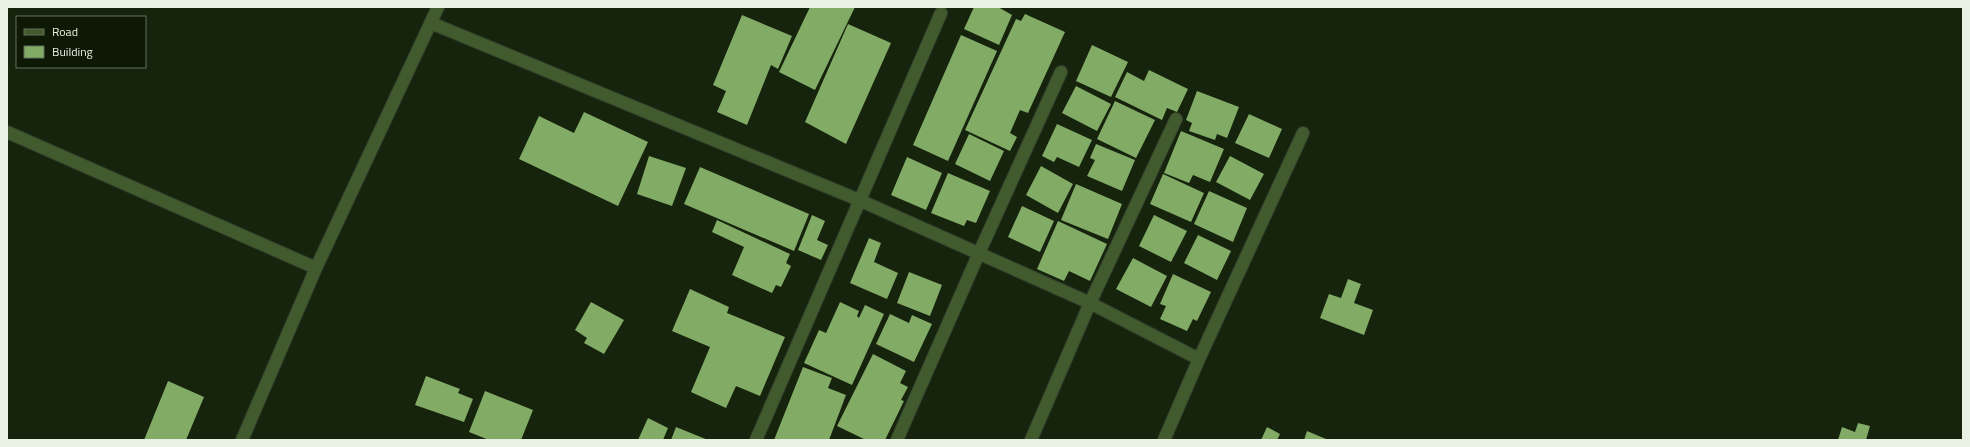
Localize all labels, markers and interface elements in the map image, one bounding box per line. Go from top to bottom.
legend [16,16,146,68]
text: Road [52,22,78,41]
text: Building [52,42,93,61]

